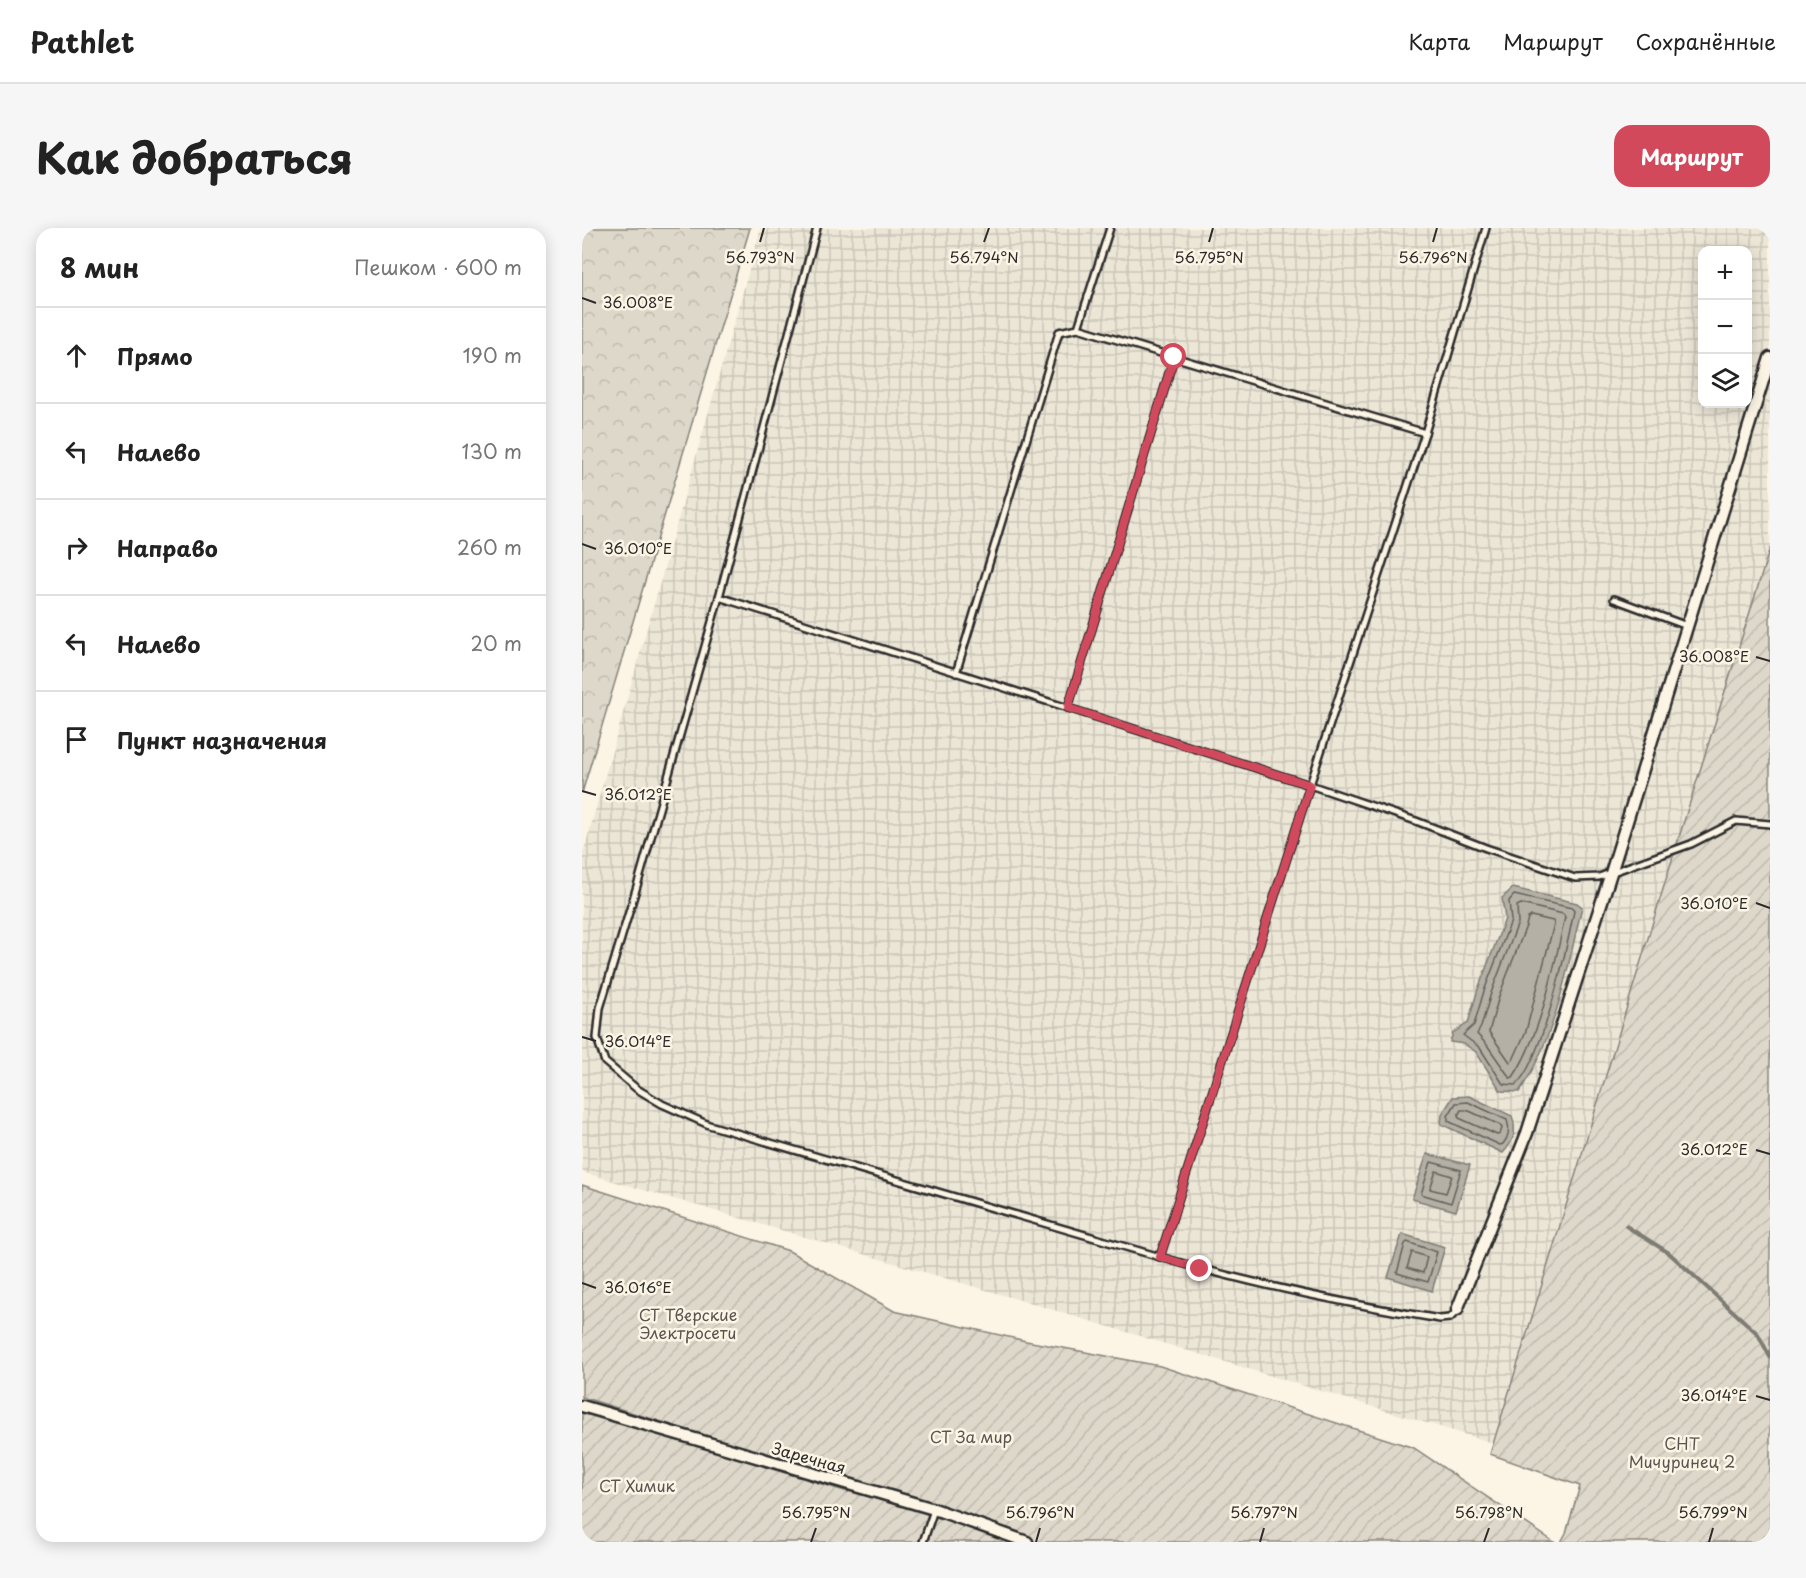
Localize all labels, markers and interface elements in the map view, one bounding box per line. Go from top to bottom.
text: Pathlet [30,20,134,63]
text: Карта [1409,25,1470,57]
text: Маршрут [1503,25,1603,57]
text: Сохранённые [1636,25,1776,57]
text: Как добраться [36,125,353,188]
button: Маршрут [1614,125,1770,187]
text: 56.793°N [725,245,795,268]
text: 56.794°N [949,245,1019,268]
text: 56.795°N [1174,245,1244,268]
text: 56.796°N [1398,245,1468,268]
map controls [1698,246,1752,408]
button: + [1698,246,1752,300]
text: 8 мин [60,248,139,287]
text: Пешком · 600 m [354,252,522,282]
text: 36.008°E [603,290,673,313]
button: − [1698,300,1752,354]
icon: ahead [60,339,93,372]
text: Прямо [117,339,192,372]
text: 190 m [463,340,522,370]
route start [1160,343,1186,369]
button: layers [1698,354,1752,408]
icon: left [60,435,93,468]
text: Налево [117,435,200,468]
text: 130 m [462,436,522,466]
icon: right [60,531,93,564]
text: Направо [117,531,218,564]
text: 260 m [457,532,522,562]
text: 36.010°E [604,536,672,559]
icon: left [60,627,93,660]
text: Налево [117,627,200,660]
text: 20 m [470,628,522,658]
text: 36.008°E [1679,644,1749,667]
icon: arrive [60,723,93,756]
text: Пункт назначения [117,723,327,756]
text: 36.012°E [604,782,672,805]
text: 36.010°E [1680,891,1748,914]
text: 36.014°E [605,1029,672,1052]
text: 36.012°E [1680,1137,1748,1160]
route end [1186,1255,1212,1281]
text: 36.016°E [604,1275,672,1298]
park label: СТ Тверские Электросети [639,1302,737,1344]
text: 36.014°E [1681,1383,1748,1406]
park label: СТ За мир [930,1424,1012,1448]
park label: СНТ Мичуринец 2 [1629,1431,1735,1473]
street label: Заречная [770,1435,849,1479]
park label: СТ Химик [599,1473,676,1497]
text: 56.795°N [781,1500,851,1523]
text: 56.796°N [1005,1500,1075,1523]
text: 56.797°N [1230,1500,1298,1523]
text: 56.798°N [1454,1500,1524,1523]
text: 56.799°N [1678,1500,1748,1523]

